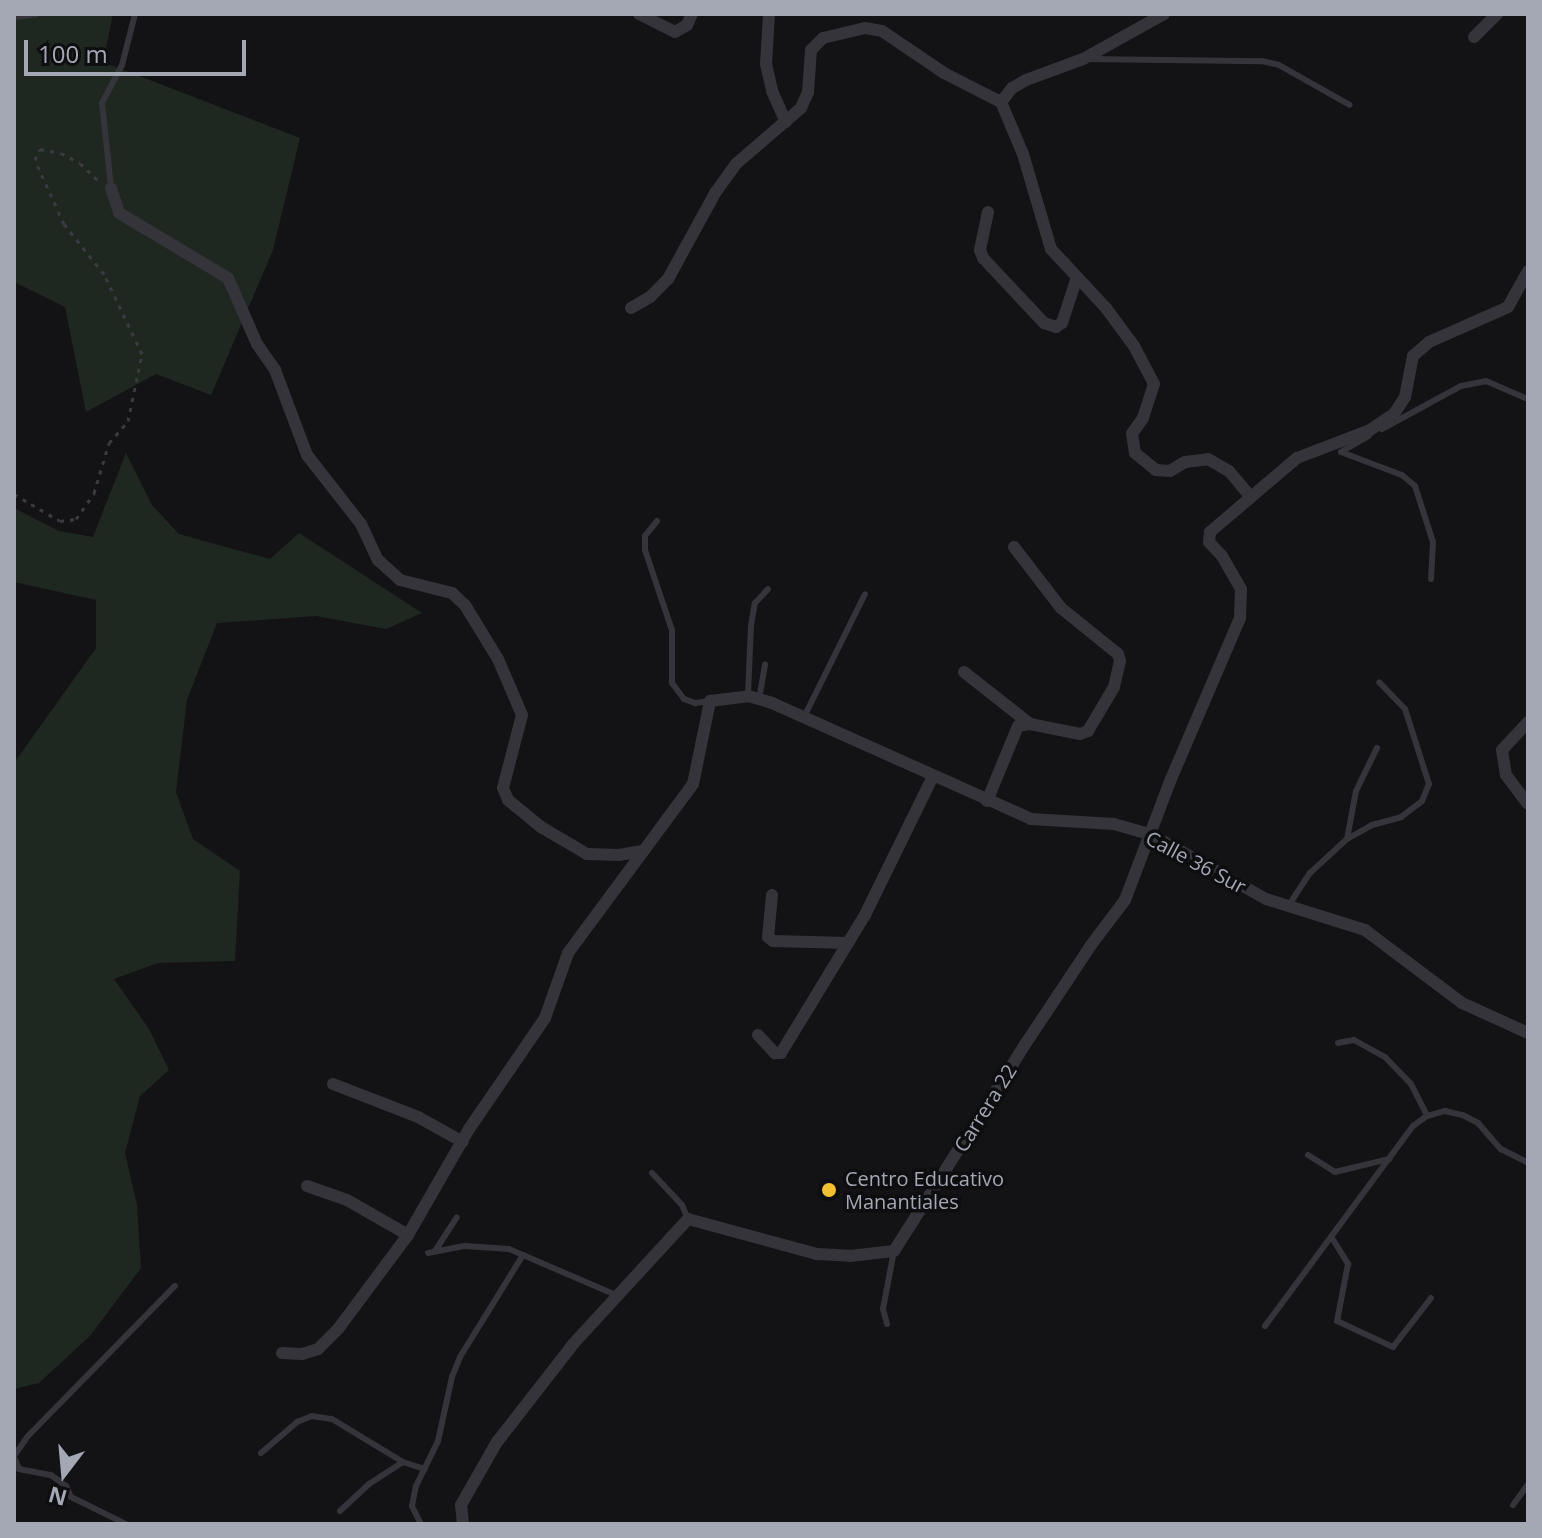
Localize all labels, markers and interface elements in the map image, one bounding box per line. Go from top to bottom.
scale bar [28,24,250,74]
text: 100 m [38,37,108,70]
street label: Calle 36 Sur [1142,826,1250,898]
street label: Carrera 22 [949,1060,1021,1156]
place label: Centro Educativo Manantiales [845,1166,1004,1213]
marker: Centro Educativo Manantiales [820,1181,838,1199]
north arrow [24,1434,104,1514]
text: N [45,1480,70,1514]

